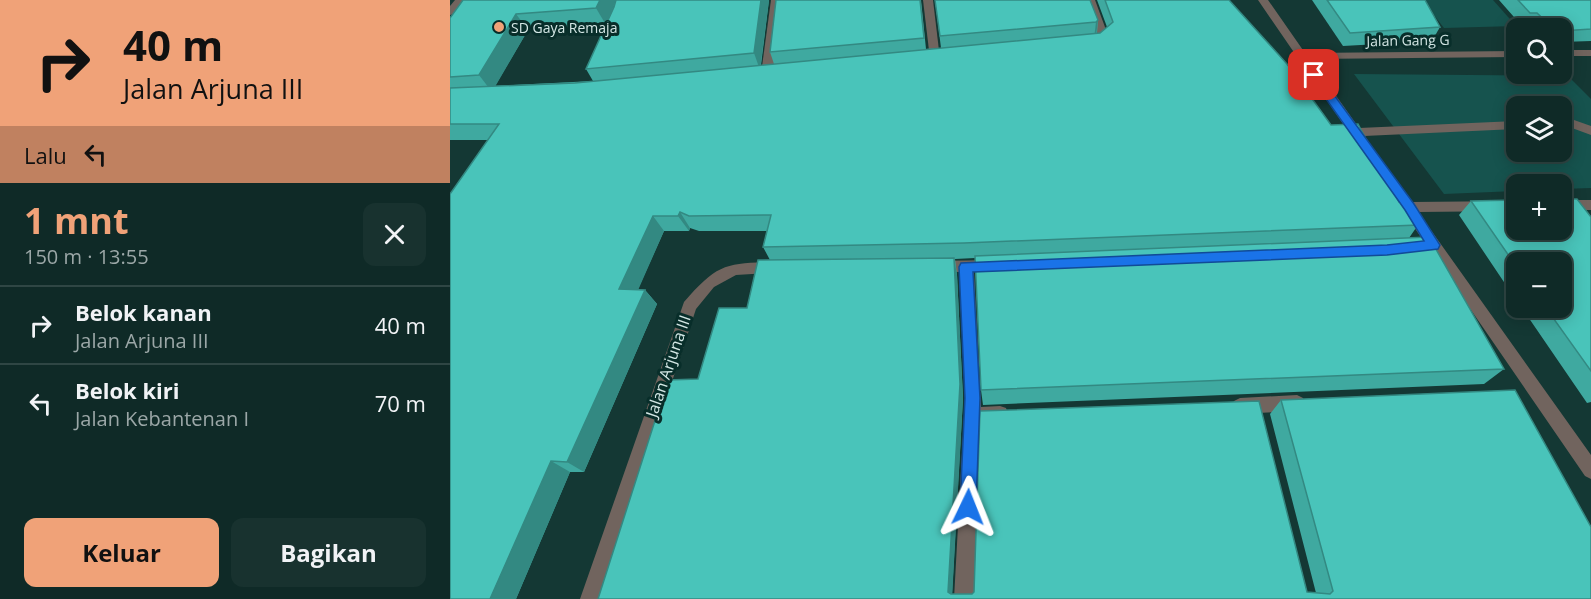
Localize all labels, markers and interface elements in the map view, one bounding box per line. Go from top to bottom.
text: 40 m [123,16,223,73]
place label: SD Gaya Remaja [511,18,617,37]
map controls [1506,18,1572,318]
button: search [1506,18,1572,84]
marker: SD Gaya Remaja [492,20,506,34]
icon: right [24,24,102,102]
street label: Jalan Gang G [1364,30,1450,50]
pin [1288,49,1339,100]
icon: arrive [1297,58,1330,91]
text: Jalan Arjuna III [123,70,303,107]
button: layers [1506,96,1572,162]
icon: left [79,138,112,171]
text: Lalu [24,140,67,170]
button: + [1506,174,1572,240]
text: 1 mnt [24,196,129,245]
button: close [363,203,426,266]
text: 150 m · 13:55 [24,243,149,270]
button: − [1506,252,1572,318]
text: Belok kanan [75,297,212,327]
icon: right [24,309,57,342]
text: 40 m [375,310,426,340]
street label: Jalan Arjuna III [640,312,696,422]
text: Jalan Arjuna III [75,327,209,354]
text: Belok kiri [75,375,180,405]
icon: left [24,387,57,420]
text: 70 m [375,388,426,418]
text: Jalan Kebantenan I [75,405,249,432]
position arrow [936,475,1000,539]
button: Keluar [24,518,219,587]
button: Bagikan [231,518,426,587]

